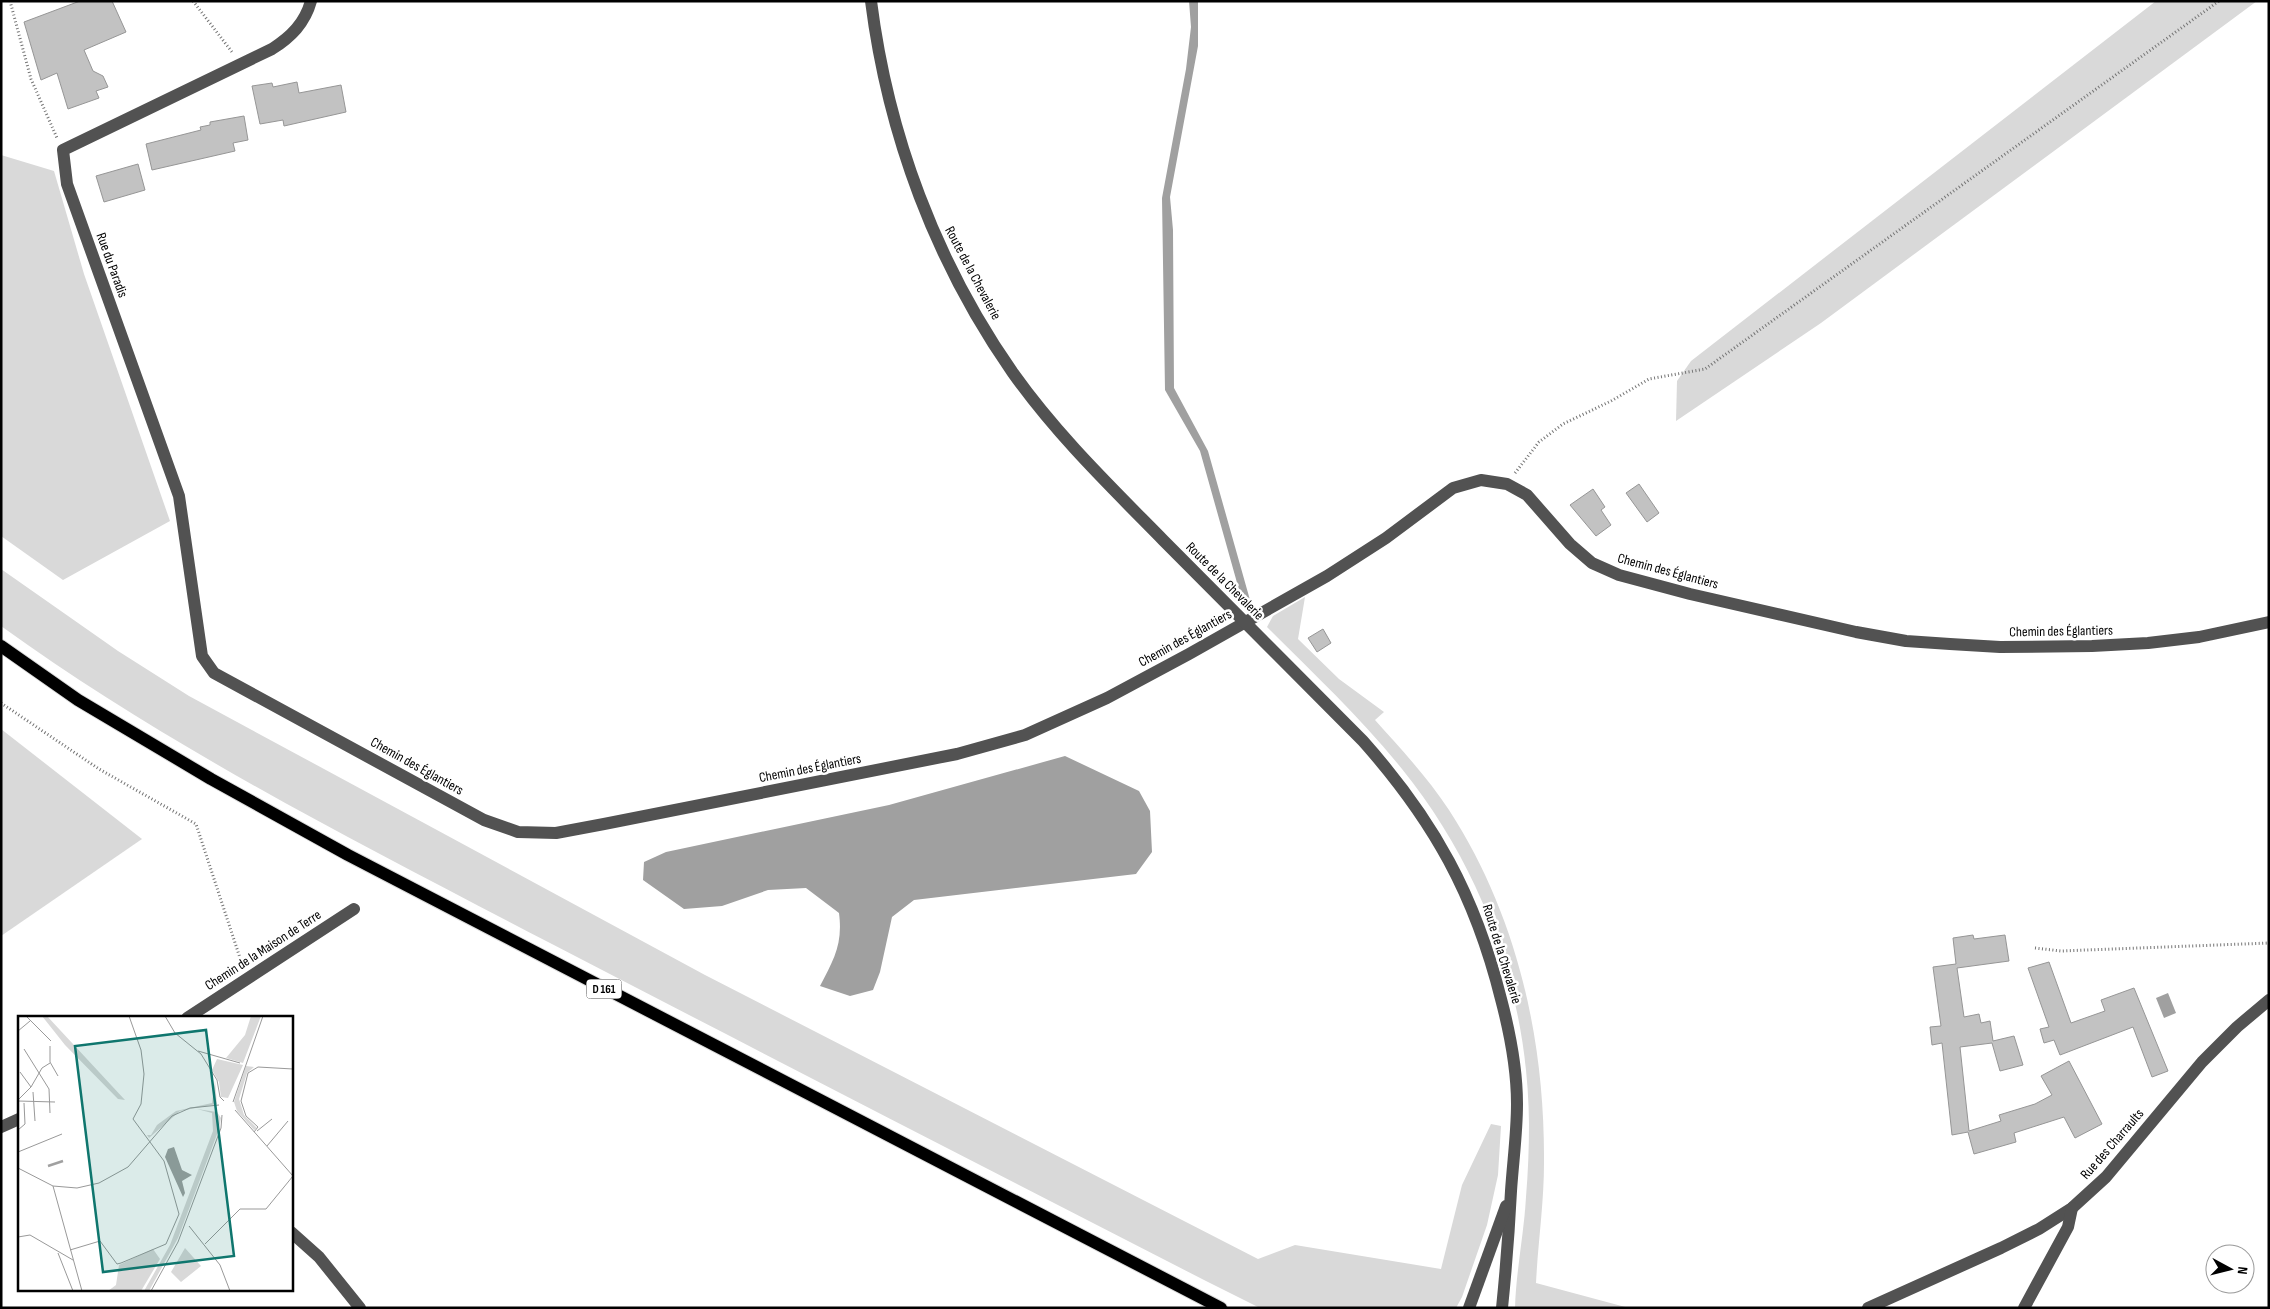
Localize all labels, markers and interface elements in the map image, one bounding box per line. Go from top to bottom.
street label: Route de la Chevalerie [941,223,1005,323]
street label: Rue du Paradis [92,230,132,300]
street label: Route de la Chevalerie [1182,538,1268,624]
street label: Chemin des Églantiers [1616,549,1720,593]
street label: Chemin des Églantiers [1136,605,1234,671]
street label: Chemin des Églantiers [2009,622,2113,640]
street label: Chemin des Églantiers [368,733,466,799]
street label: Chemin des Églantiers [757,750,863,786]
street label: Route de la Chevalerie [1479,902,1525,1006]
street label: Chemin de la Maison de Terre [202,906,324,994]
road number: D 161 [586,980,622,999]
inset map [18,1016,292,1292]
street label: Rue des Charraults [2077,1105,2147,1183]
north arrow [2205,1244,2255,1294]
text: N [2234,1266,2251,1275]

